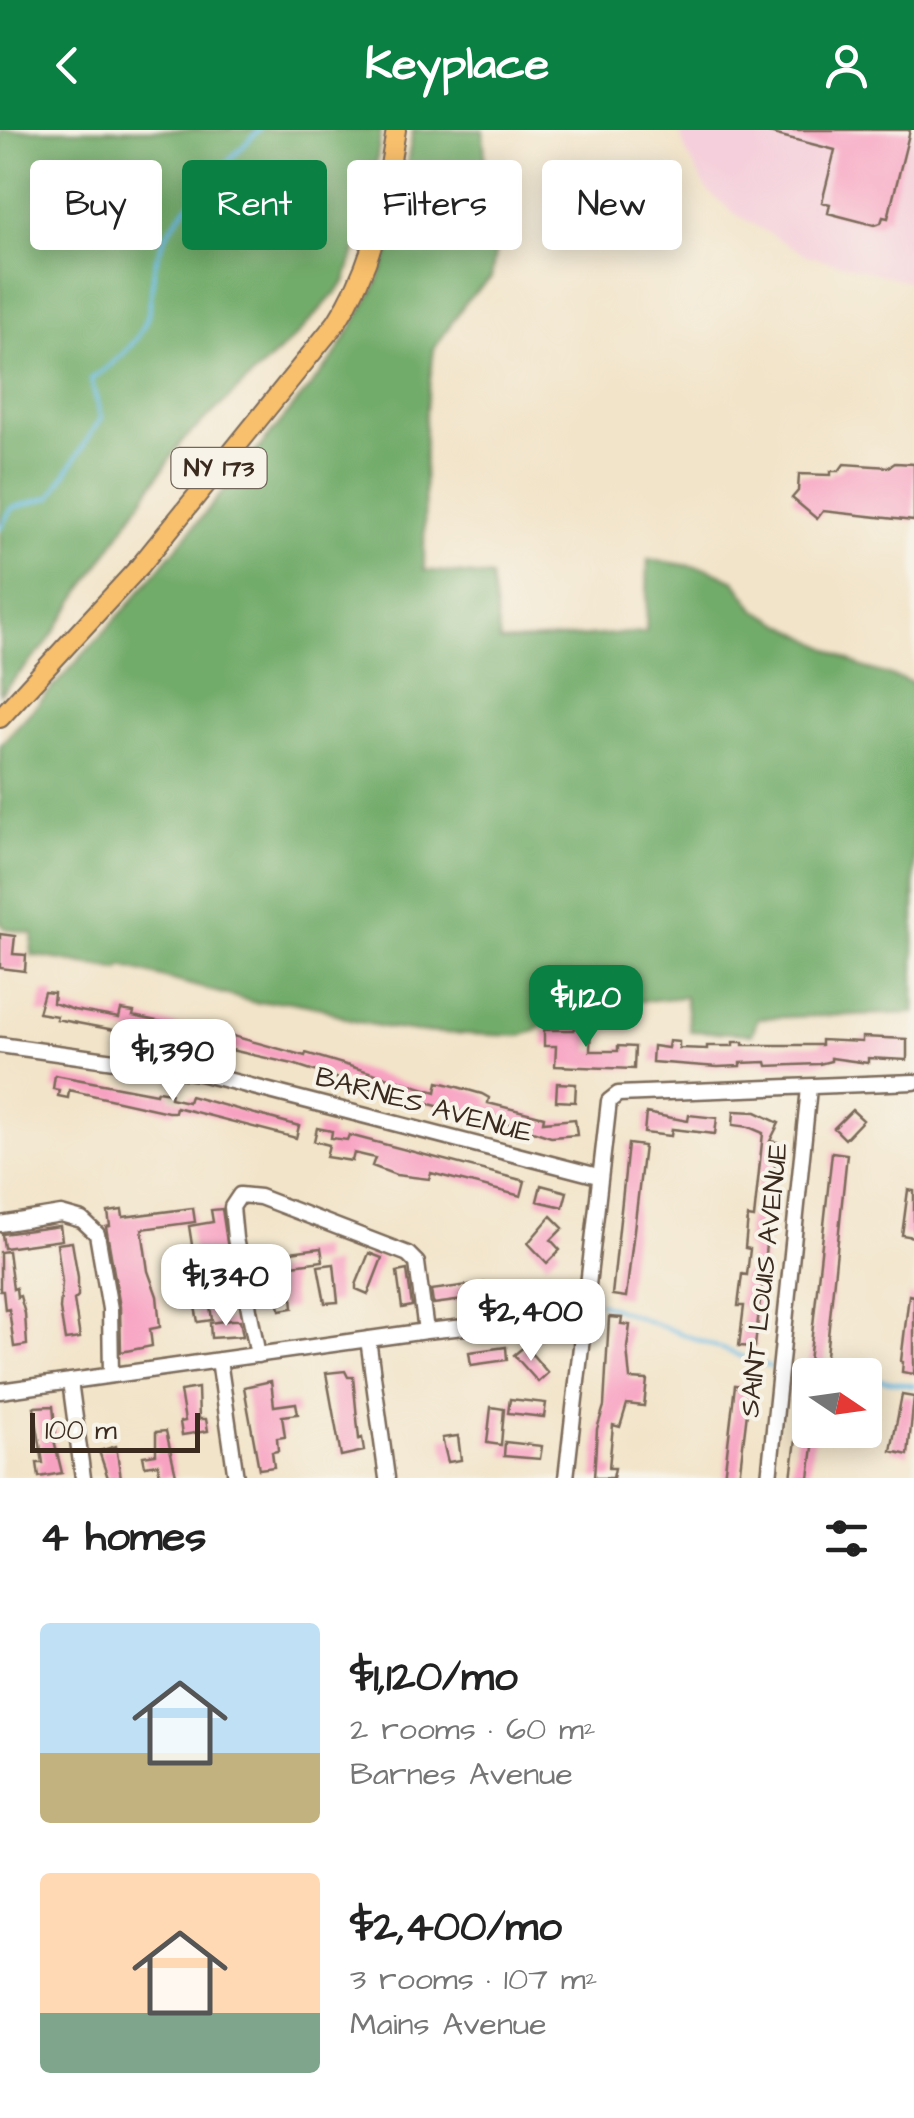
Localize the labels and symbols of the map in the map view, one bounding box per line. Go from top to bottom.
road number: NY 173 [172,448,266,488]
pin: $1,120 [505,965,667,1050]
pin: $1,390 [92,1019,254,1104]
street label: BARNES AVENUE [311,1057,537,1153]
street label: SAINT LOUIS AVENUE [730,1140,798,1419]
pin: $1,340 [145,1244,307,1329]
pin: $2,400 [450,1279,612,1364]
north arrow [792,1358,882,1448]
scale bar [30,1408,200,1452]

